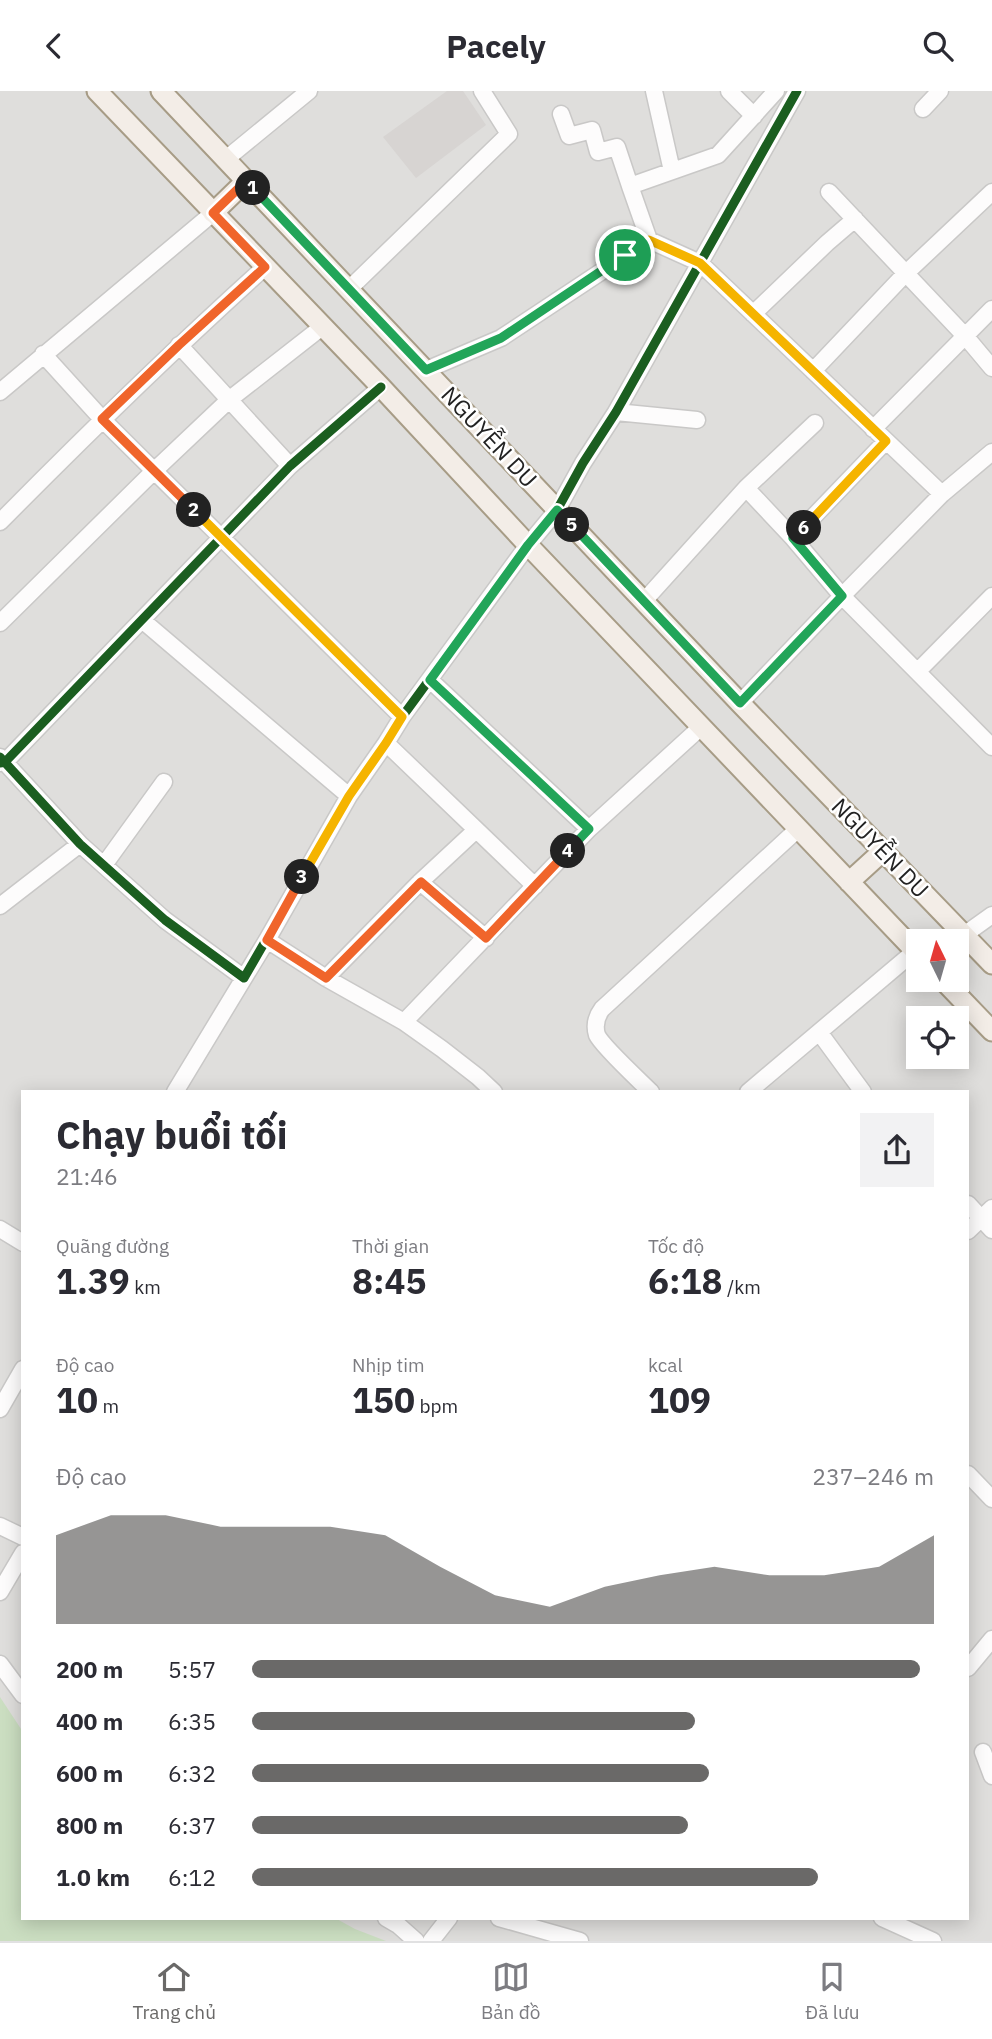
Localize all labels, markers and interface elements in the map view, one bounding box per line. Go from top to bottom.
text: Pacely [446,25,546,67]
icon: back [35,27,73,65]
icon: search [919,27,957,65]
pin: 1 [236,171,270,205]
text: 1 [247,175,258,199]
pin [595,225,655,285]
icon: arrive [606,236,644,274]
street label: NGUYỄN DU [435,379,545,493]
pin: 2 [176,493,212,527]
text: 2 [188,497,199,521]
pin: 5 [554,507,590,543]
pin: 6 [786,511,822,545]
text: 5 [566,512,577,536]
text: 6 [798,515,809,539]
street label: NGUYỄN DU [826,790,937,904]
pin: 4 [550,833,586,869]
text: 4 [562,838,573,862]
pin: 3 [284,859,320,895]
text: 3 [296,864,307,888]
north arrow [906,929,970,992]
map controls [906,929,969,1069]
button: locate [906,1006,969,1069]
text: Chạy buổi tối [56,1110,288,1159]
button: share [860,1113,934,1187]
text: 21:46 [56,1161,118,1191]
text: Quãng đường [56,1234,169,1258]
text: Thời gian [352,1234,429,1258]
text: Tốc độ [648,1234,704,1258]
text: 1.39 [56,1258,130,1304]
text: 8:45 [352,1258,427,1304]
text: 6:18 [648,1258,723,1304]
text: km [130,1275,161,1299]
text: /km [723,1275,761,1299]
text: Độ cao [56,1353,114,1377]
text: Nhịp tim [352,1353,425,1377]
text: kcal [648,1353,683,1377]
text: 10 [56,1377,98,1423]
text: 150 [352,1377,415,1423]
text: 109 [648,1377,711,1423]
text: m [98,1394,119,1418]
text: bpm [415,1394,458,1418]
text: Độ cao [56,1461,127,1491]
text: 237–246 m [812,1461,934,1491]
text: 200 m [56,1654,123,1684]
text: 5:57 [168,1654,216,1684]
text: 400 m [56,1706,123,1736]
text: 6:35 [168,1706,216,1736]
text: 600 m [56,1758,123,1788]
text: 6:32 [168,1758,216,1788]
text: 800 m [56,1810,123,1840]
text: 6:37 [168,1810,216,1840]
text: 1.0 km [56,1862,130,1892]
text: 6:12 [168,1862,216,1892]
tab: Trang chủ [132,1958,216,2024]
tab: Bản đồ [481,1958,540,2024]
tab: Đã lưu [805,1958,860,2024]

